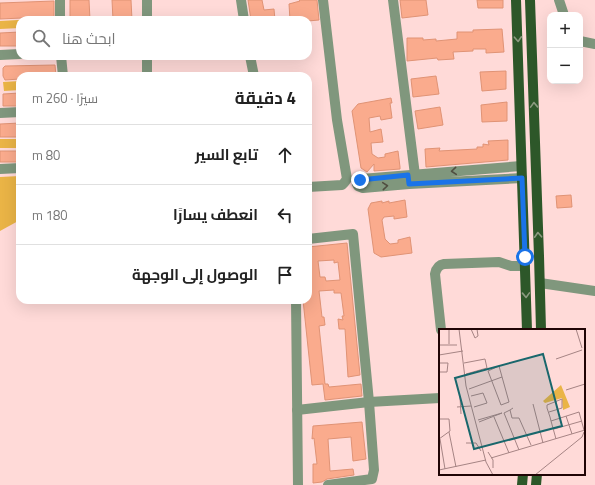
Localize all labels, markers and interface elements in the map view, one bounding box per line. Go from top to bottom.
map controls [547,12,583,84]
button: + [547,12,583,48]
search box [16,16,312,60]
icon: search [30,27,52,49]
text: ابحث هنا [62,27,115,50]
one-way arrow [513,36,522,42]
button: − [547,48,583,84]
text: 4 دقيقة [235,85,296,111]
text: سيرًا · 260 m [32,88,98,108]
one-way arrow [530,102,538,108]
text: تابع السير [195,143,258,166]
icon: ahead [274,144,296,166]
text: 80 m [32,145,60,165]
one-way arrow [451,167,457,176]
route end [351,171,369,189]
one-way arrow [382,182,388,191]
text: انعطف يسارًا [173,203,258,226]
icon: left [274,204,296,226]
text: 180 m [32,205,68,225]
one-way arrow [534,232,543,238]
route start [516,248,534,266]
text: الوصول إلى الوجهة [132,263,258,286]
icon: arrive [274,264,296,286]
one-way arrow [522,292,531,298]
inset map [439,329,585,475]

